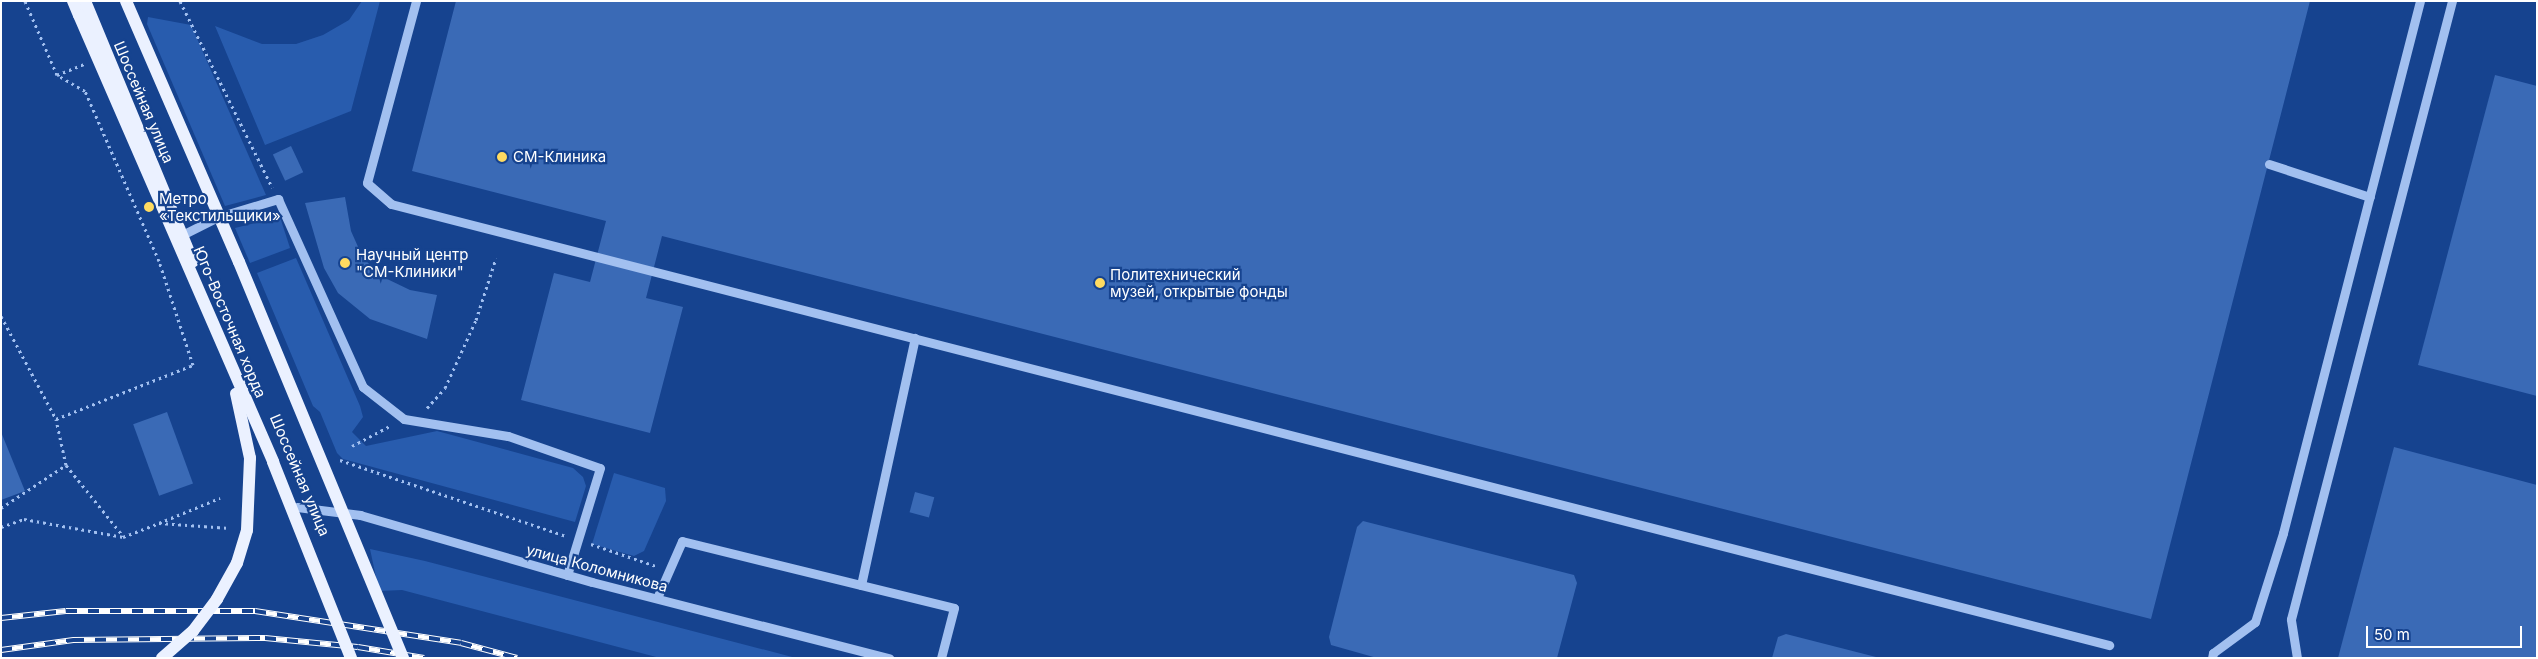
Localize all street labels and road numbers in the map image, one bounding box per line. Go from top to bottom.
street label: Шоссейная улица [110,38,178,166]
street label: Юго-Восточная хорда [190,243,270,401]
street label: Шоссейная улица [266,411,334,539]
street label: улица Коломникова [524,540,670,596]

